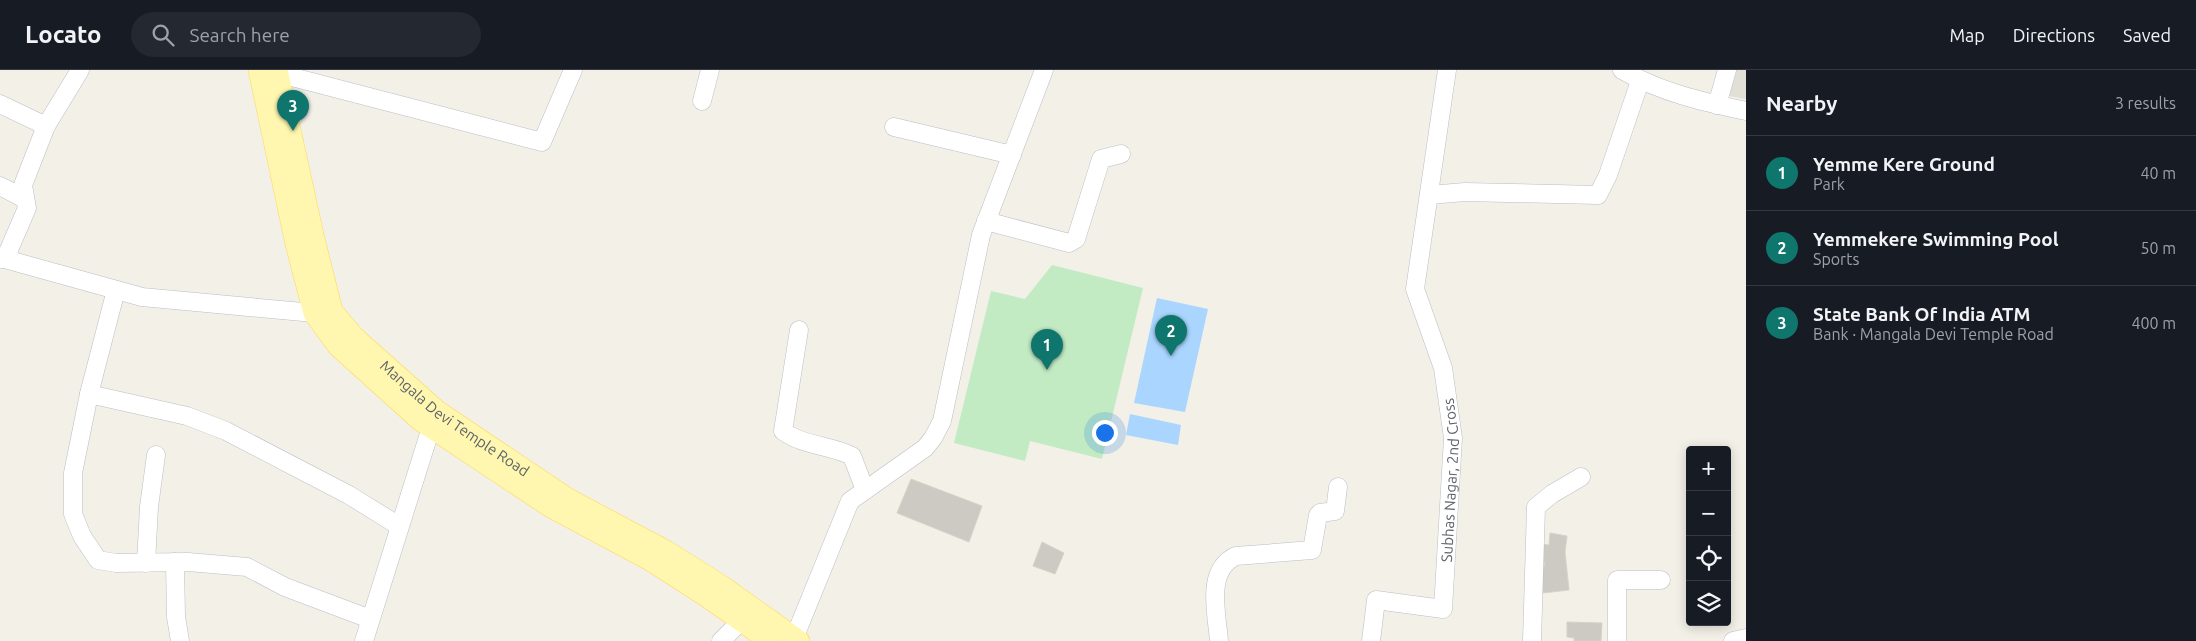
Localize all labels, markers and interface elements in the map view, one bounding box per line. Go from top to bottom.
search box [131,12,481,57]
text: Locato [25,21,101,48]
icon: search [149,21,177,49]
text: Search here [189,24,290,46]
text: Map [1949,25,1985,45]
text: Directions [2013,25,2095,45]
text: Saved [2123,25,2171,45]
pin: 3 [277,90,309,131]
text: Nearby [1766,91,1837,115]
text: 3 results [2115,94,2176,112]
text: Yemme Kere Ground [1813,153,1995,175]
text: 1 [1777,164,1787,182]
text: 40 m [2140,164,2176,182]
text: Park [1813,175,1845,193]
text: Yemmekere Swimming Pool [1813,228,2058,250]
text: 2 [1777,239,1787,257]
text: 50 m [2140,239,2176,257]
text: Sports [1813,250,1859,268]
text: State Bank Of India ATM [1813,303,2030,325]
text: 3 [1777,314,1787,332]
text: 400 m [2131,314,2176,332]
pin: 2 [1155,315,1187,356]
text: Bank · Mangala Devi Temple Road [1813,325,2054,343]
pin: 1 [1031,329,1063,370]
street label: Mangala Devi Temple Road [377,356,533,479]
street label: Subhas Nagar, 2nd Cross [1437,397,1461,563]
your location [1092,420,1118,446]
map controls [1686,446,1731,626]
button: + [1686,446,1731,491]
button: − [1686,491,1731,536]
button: locate [1686,536,1731,581]
button: layers [1686,581,1731,626]

